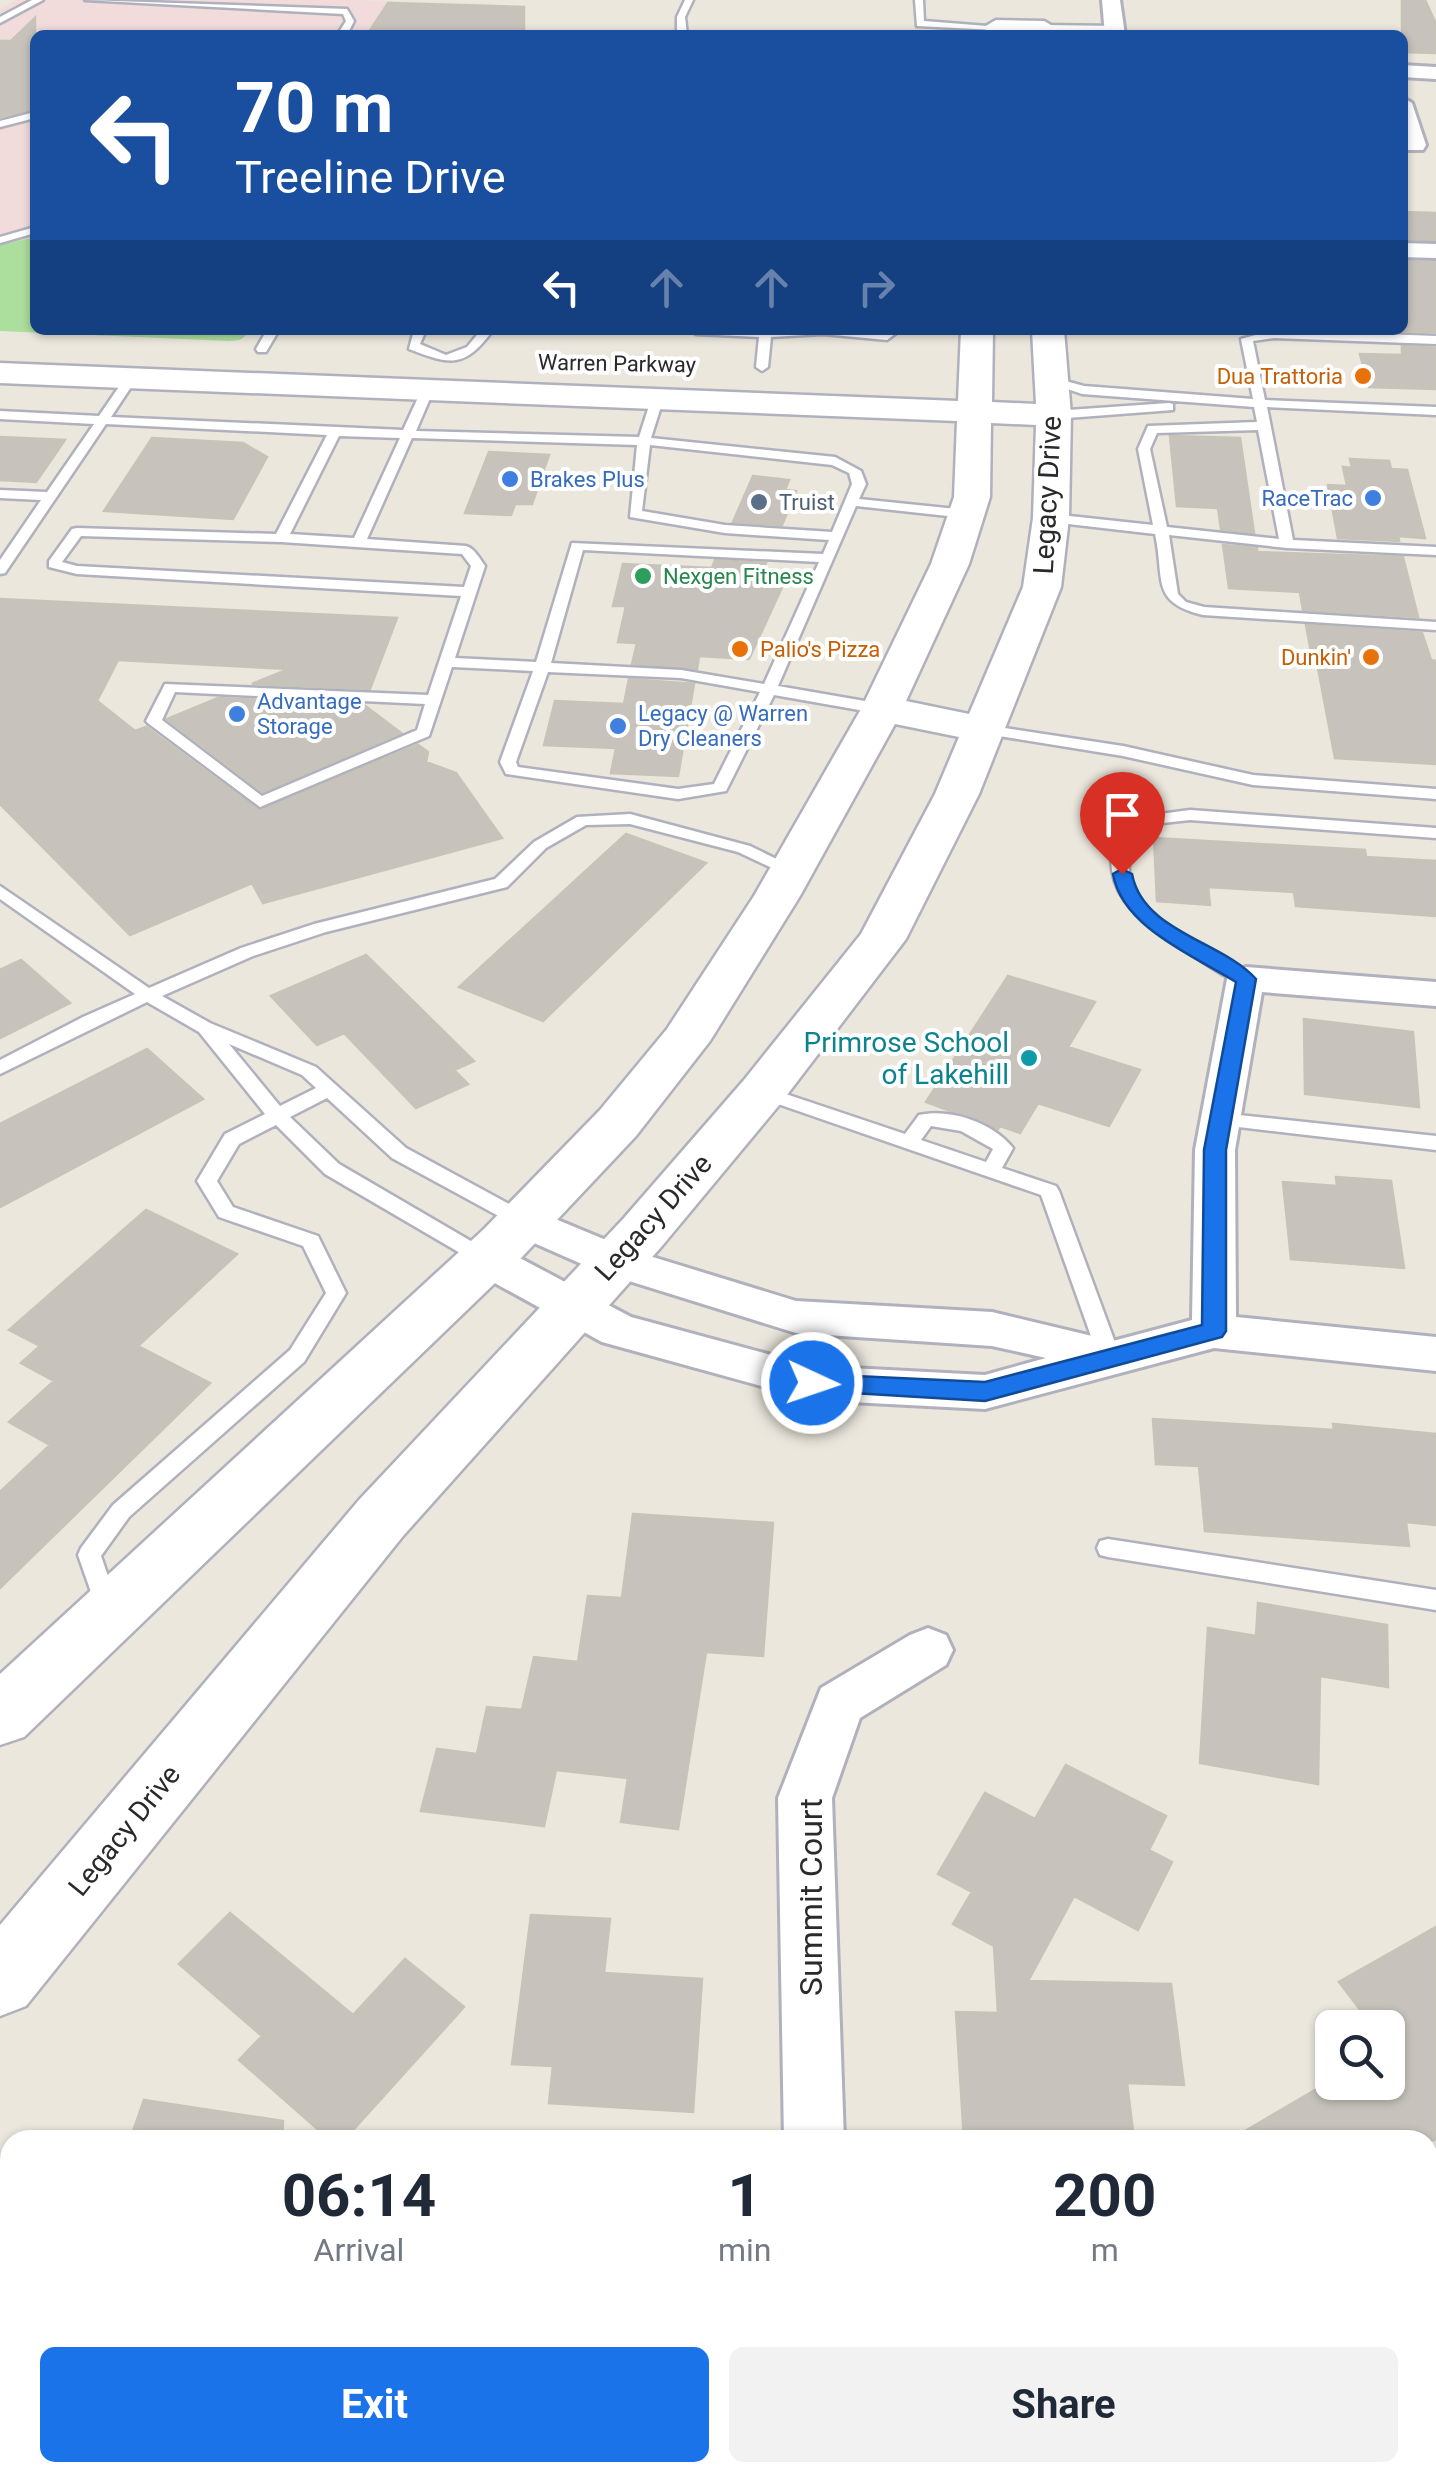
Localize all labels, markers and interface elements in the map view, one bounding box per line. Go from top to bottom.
text: 70 m [235,67,393,149]
icon: left [70,70,200,200]
text: Treeline Drive [235,151,506,204]
icon: left [534,260,589,315]
icon: ahead [639,260,694,315]
icon: ahead [744,260,799,315]
icon: right [849,260,904,315]
street label: Warren Parkway [538,350,697,377]
place label: Dua Trattoria [1217,364,1343,389]
marker: Dua Trattoria [1352,365,1374,387]
street label: Legacy Drive [1027,415,1068,575]
place label: Brakes Plus [530,467,645,492]
marker: Brakes Plus [499,468,521,490]
place label: RaceTrac [1261,486,1353,511]
marker: RaceTrac [1362,487,1384,509]
place label: Truist [779,490,835,515]
marker: Truist [748,491,770,513]
place label: Nexgen Fitness [663,564,814,589]
marker: Nexgen Fitness [632,565,654,587]
place label: Palio's Pizza [760,637,880,662]
marker: Palio's Pizza [729,638,751,660]
place label: Dunkin' [1281,645,1351,670]
marker: Dunkin' [1360,646,1382,668]
place label: Advantage Storage [257,689,362,739]
place label: Legacy @ Warren Dry Cleaners [638,701,808,751]
marker: Advantage Storage [226,703,248,725]
marker: Legacy @ Warren Dry Cleaners [607,715,629,737]
pin [1080,772,1165,875]
icon: arrive [1095,787,1150,842]
place label: Primrose School of Lakehill [804,1026,1009,1091]
marker: Primrose School of Lakehill [1018,1047,1040,1069]
street label: Legacy Drive [588,1147,719,1287]
position arrow [760,1331,864,1435]
street label: Legacy Drive [62,1758,187,1902]
street label: Summit Court [792,1798,830,1996]
map controls [1315,2010,1405,2100]
button: search [1315,2010,1405,2100]
text: 06:14 [282,2160,436,2231]
text: 1 [727,2160,762,2231]
text: 200 [1053,2160,1156,2231]
text: Arrival [314,2231,404,2269]
text: min [718,2231,771,2269]
text: m [1091,2231,1119,2269]
button: Exit [40,2347,709,2462]
button: Share [729,2347,1398,2462]

